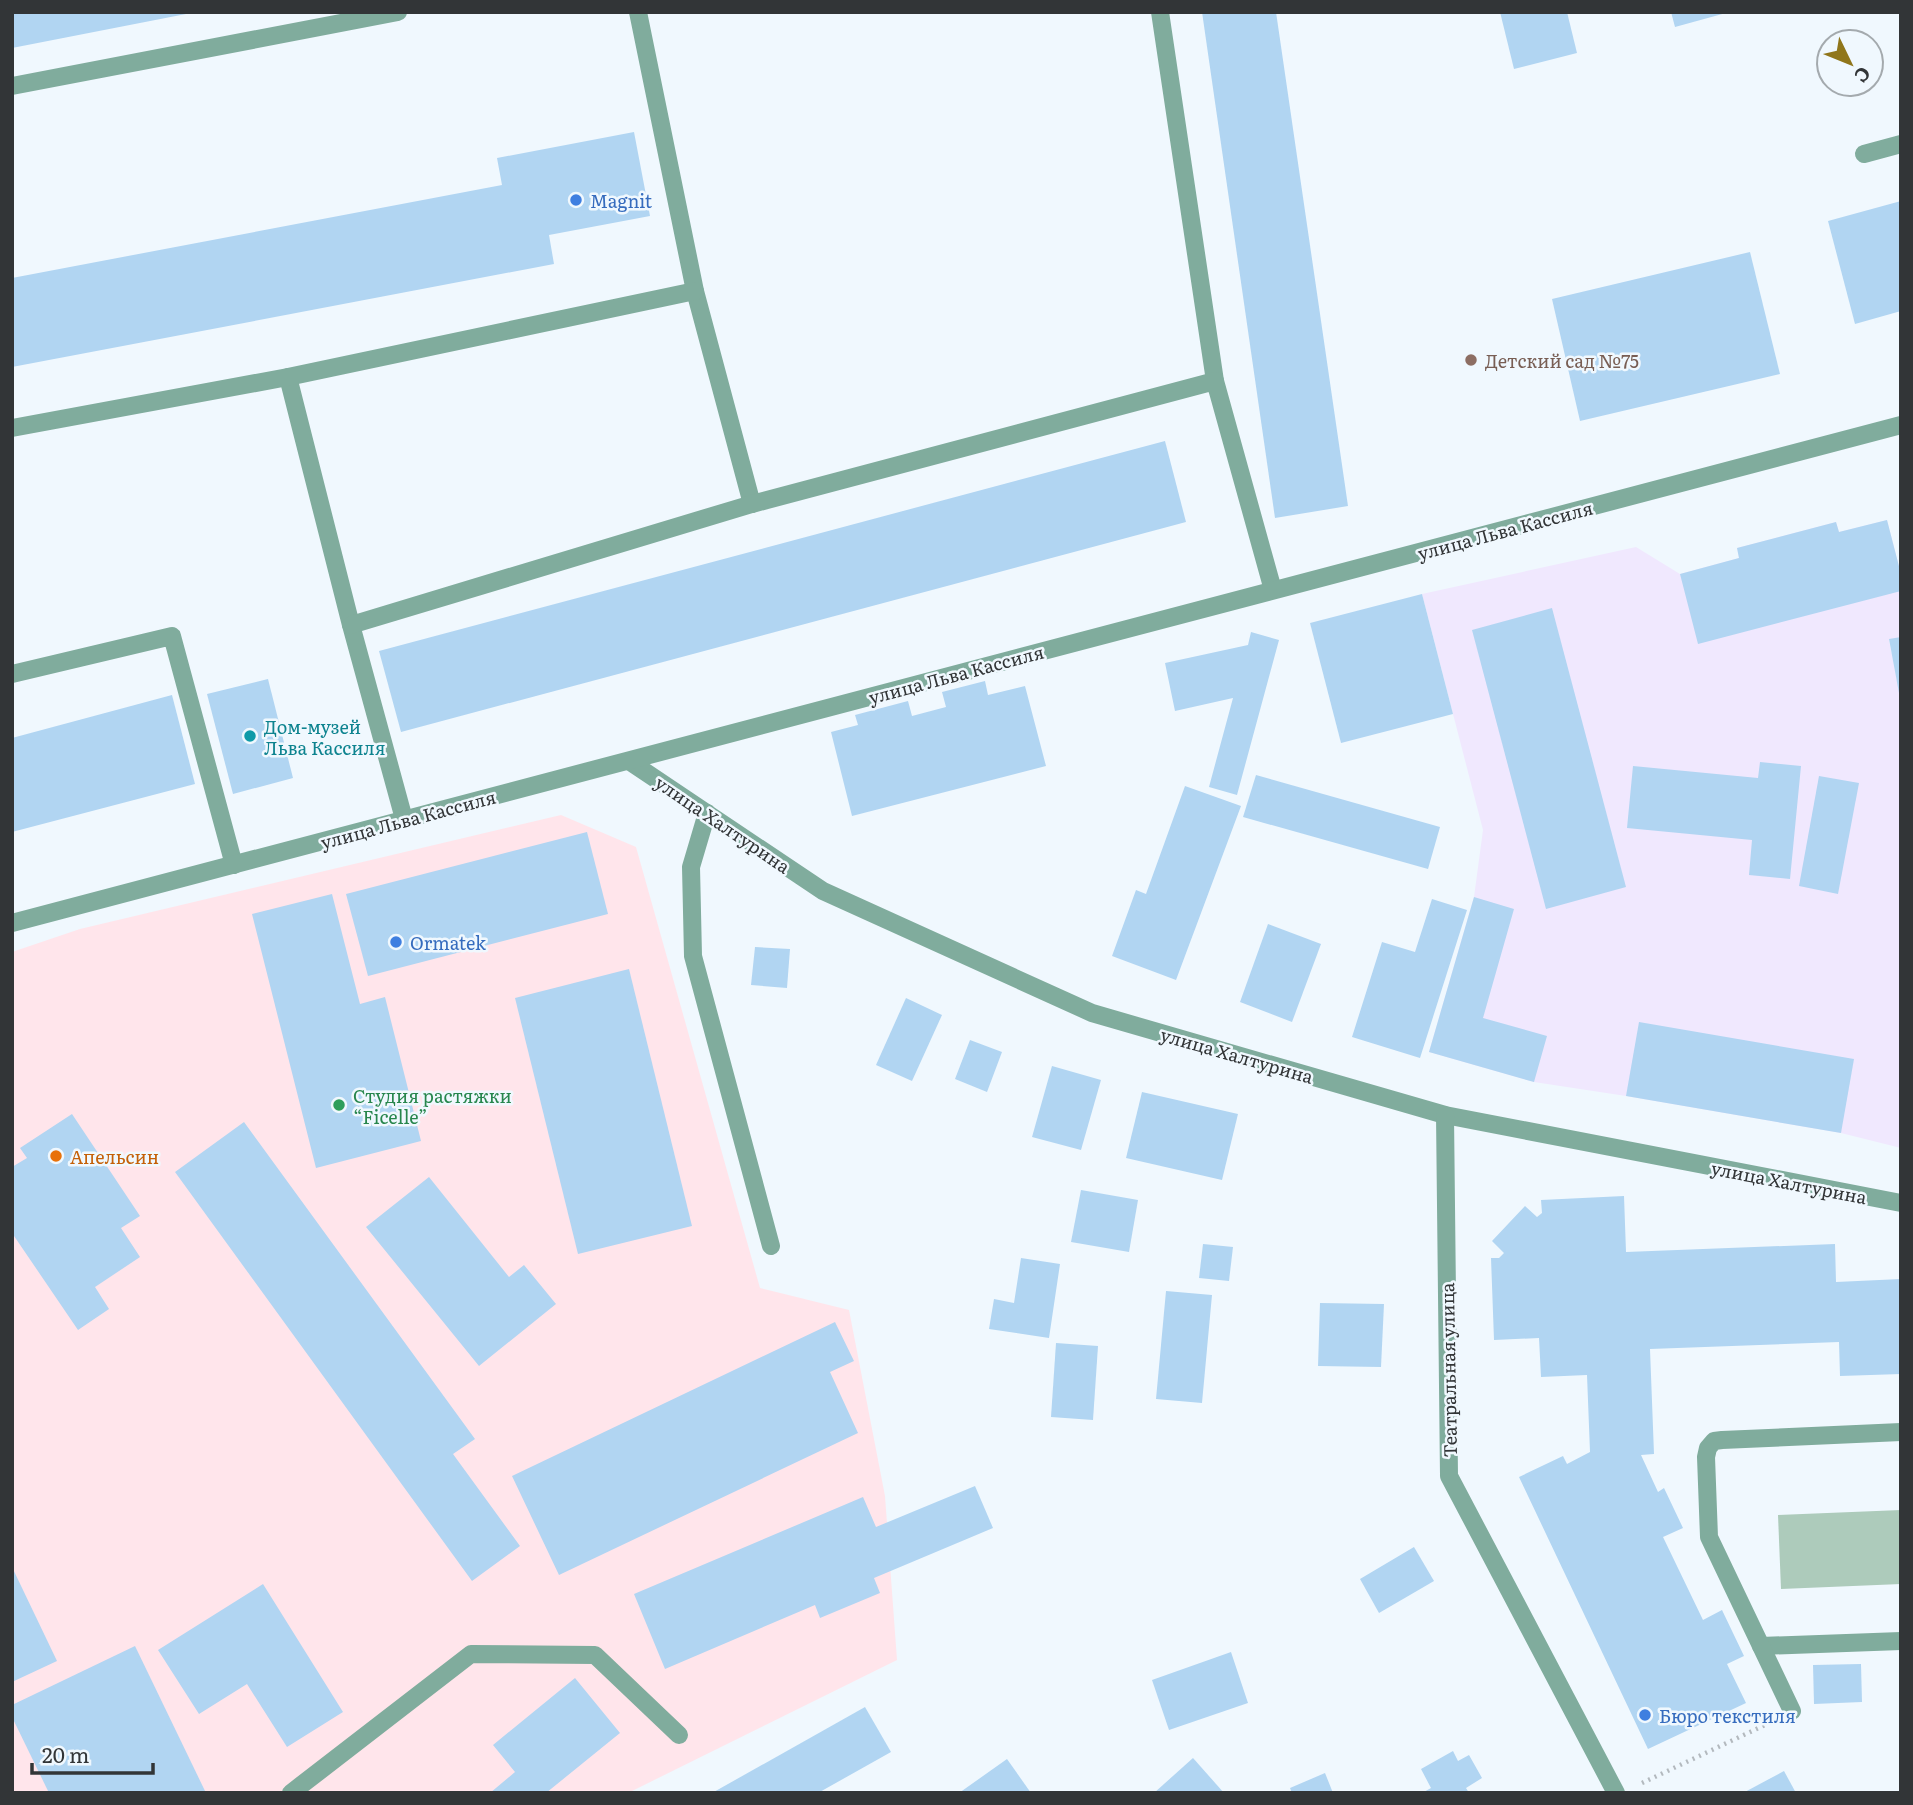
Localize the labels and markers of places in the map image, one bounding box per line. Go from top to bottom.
place label: Magnit [590,187,653,214]
marker: Magnit [568,192,584,208]
place label: Детский сад №75 [1485,347,1639,374]
marker: Детский сад №75 [1463,352,1479,368]
place label: Дом-музей Льва Кассиля [264,713,386,761]
marker: Дом-музей Льва Кассиля [242,728,258,744]
place label: Ormatek [410,929,487,956]
marker: Ormatek [388,934,404,950]
place label: Студия растяжки “Ficelle” [353,1082,512,1130]
marker: Студия растяжки “Ficelle” [331,1097,347,1113]
place label: Апельсин [70,1143,159,1170]
marker: Апельсин [48,1148,64,1164]
place label: Бюро текстиля [1659,1702,1796,1729]
marker: Бюро текстиля [1637,1707,1653,1723]

